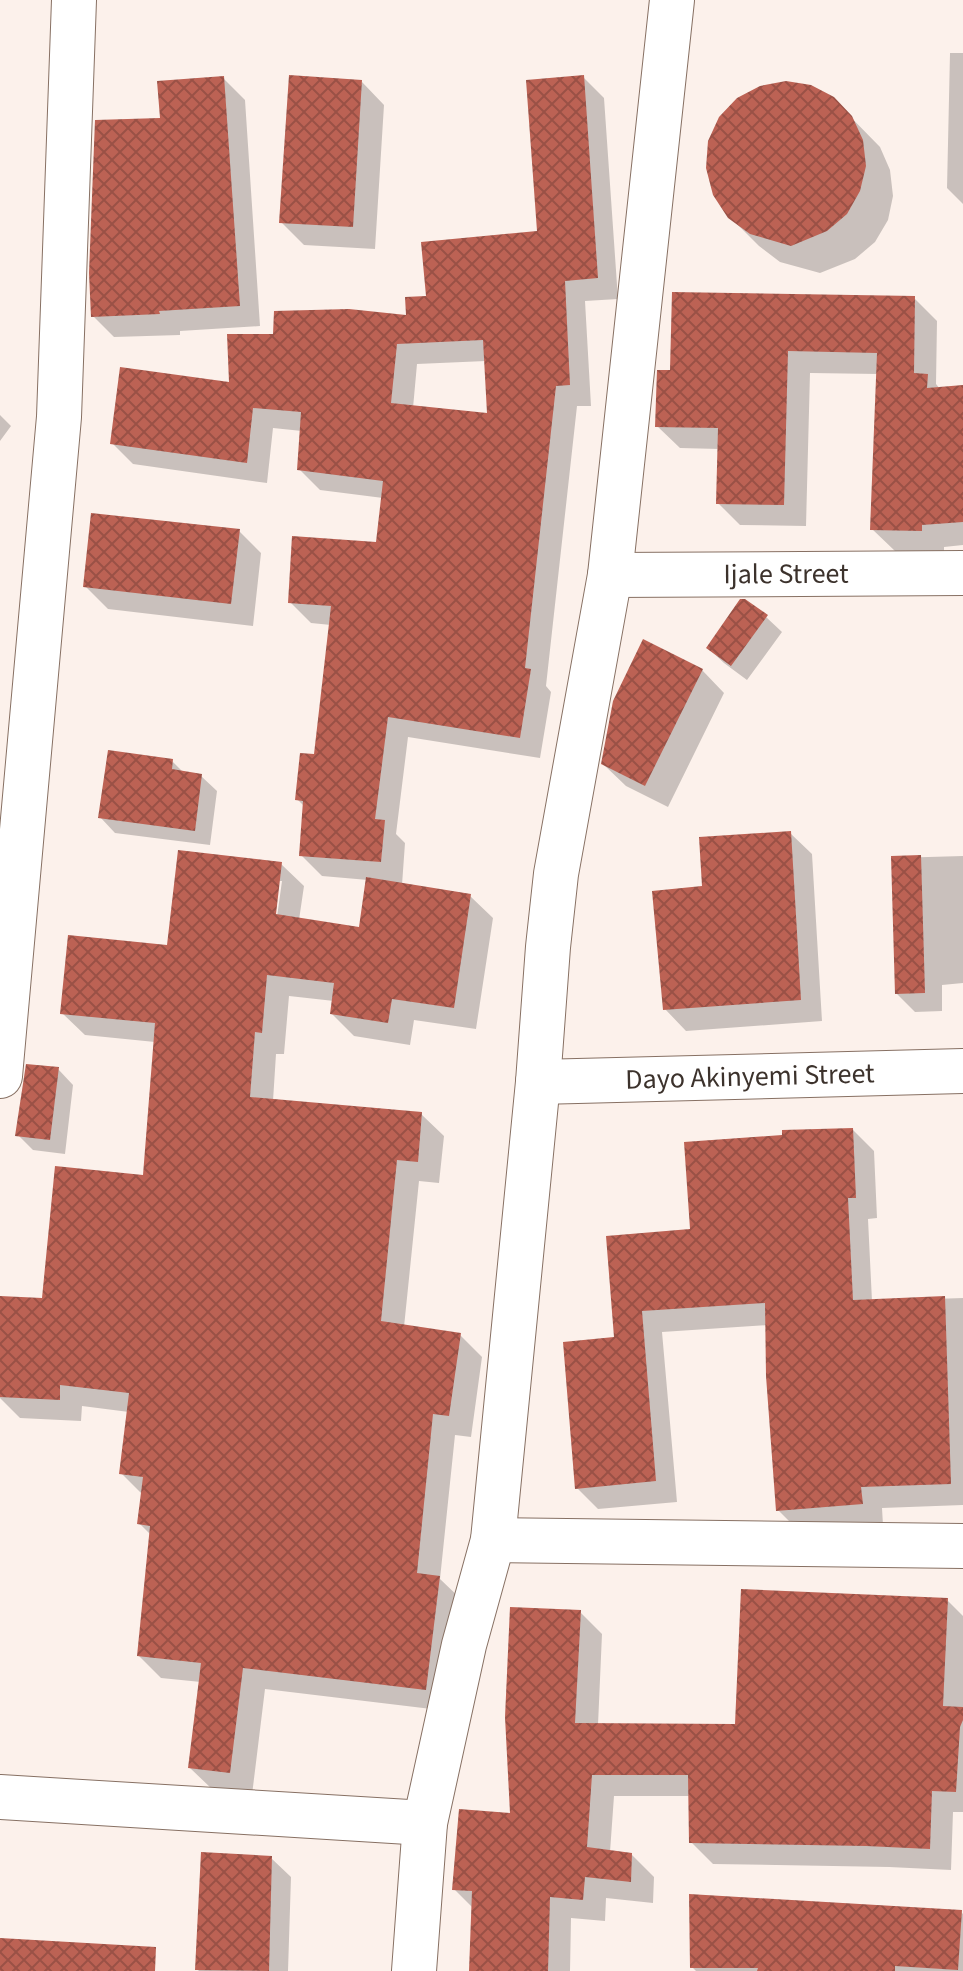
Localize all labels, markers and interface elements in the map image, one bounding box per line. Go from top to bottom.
street label: Ijale Street [723,554,849,594]
street label: Dayo Akinyemi Street [625,1053,876,1100]

